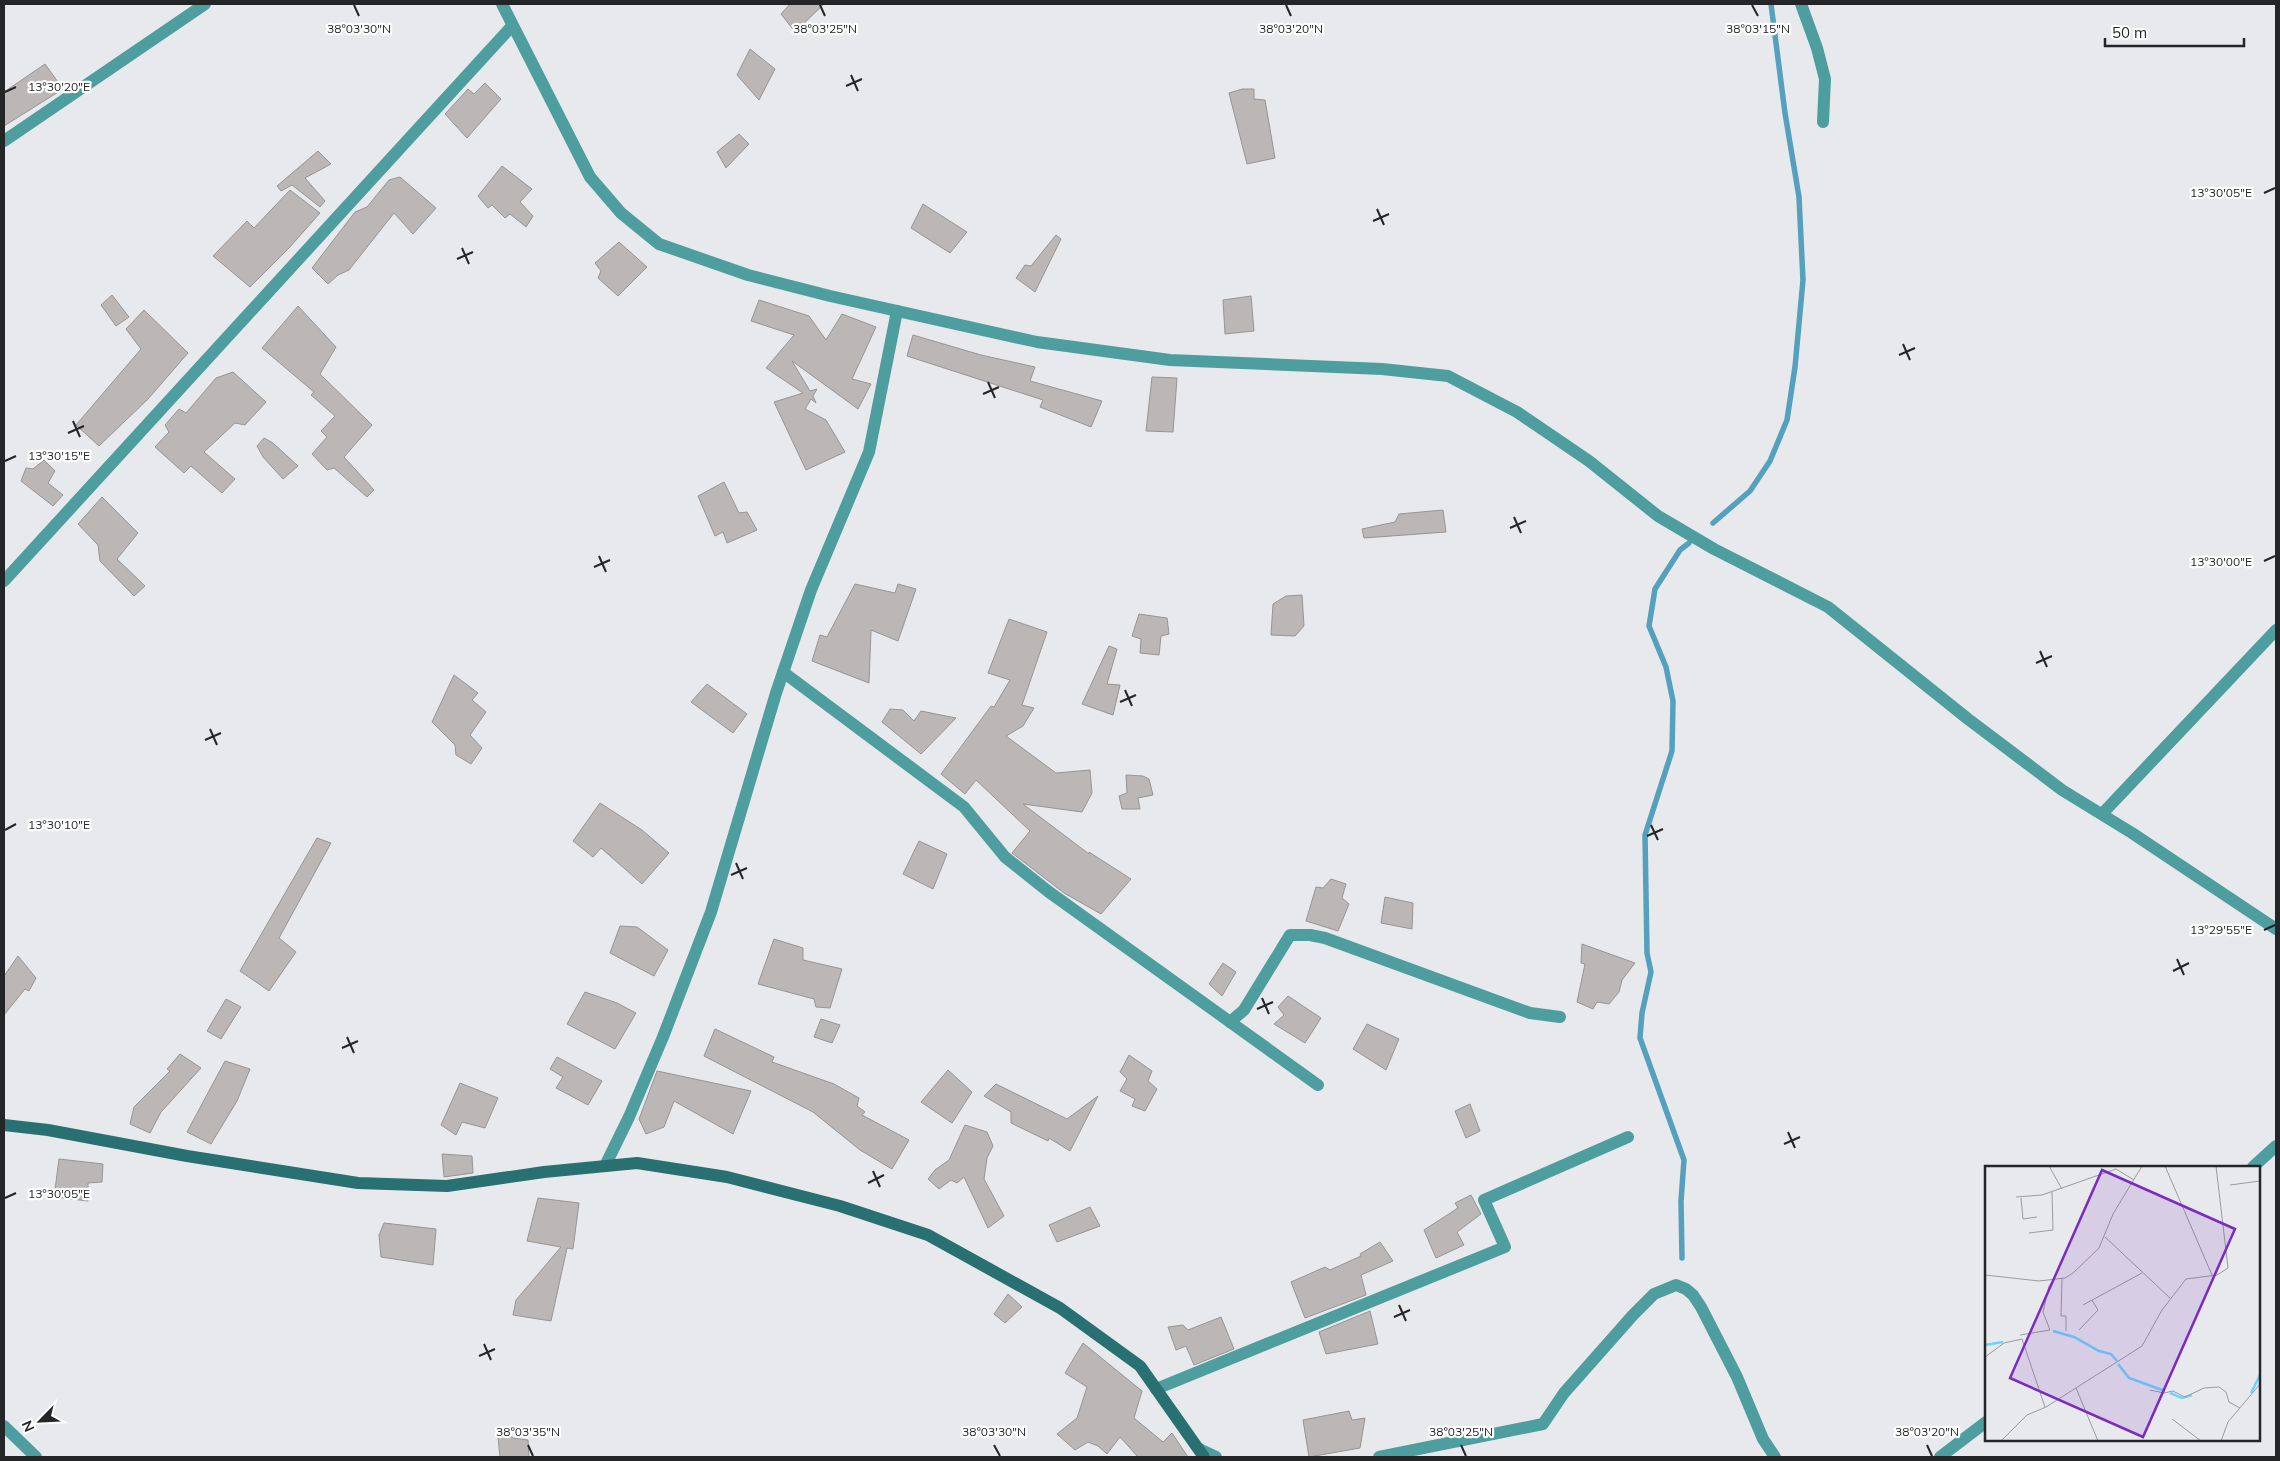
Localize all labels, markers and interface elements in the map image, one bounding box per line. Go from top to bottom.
scale bar [2105,15,2244,47]
text: 38°03'30"N [327,21,391,36]
text: 38°03'25"N [793,21,857,36]
text: 38°03'20"N [1259,21,1323,36]
text: 38°03'15"N [1726,21,1790,36]
text: 50 m [2112,23,2147,42]
text: 13°30'20"E [28,79,90,94]
text: 13°30'05"E [2190,185,2252,200]
text: 13°30'15"E [28,448,90,463]
text: 13°30'00"E [2190,554,2252,569]
text: 13°30'10"E [28,817,90,832]
text: 13°29'55"E [2190,922,2252,937]
inset map [1985,1166,2260,1441]
text: 13°30'05"E [28,1186,90,1201]
north arrow [15,1396,65,1446]
text: N [18,1418,38,1435]
text: 38°03'35"N [496,1424,560,1439]
text: 38°03'30"N [962,1424,1026,1439]
text: 38°03'25"N [1429,1424,1493,1439]
text: 38°03'20"N [1895,1424,1959,1439]

